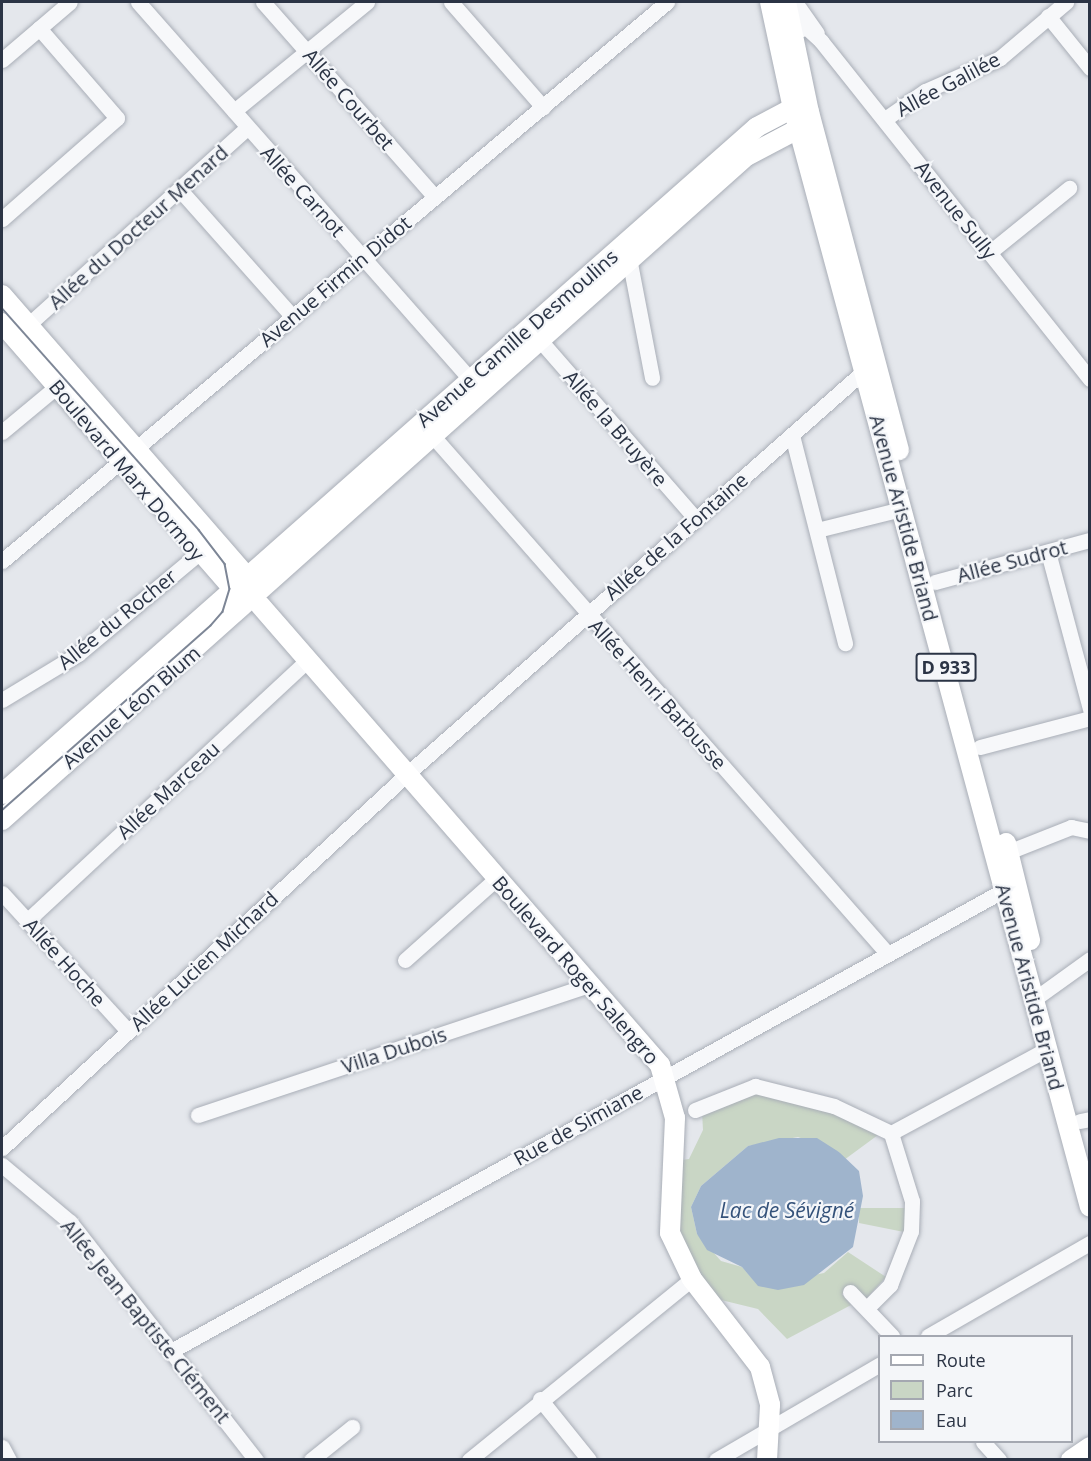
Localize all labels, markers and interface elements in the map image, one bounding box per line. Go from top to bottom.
street label: Allée Courbet [299,44,399,154]
street label: Allée Galilée [892,47,1004,121]
street label: Allée du Docteur Menard [43,140,233,314]
street label: Allée Carnot [256,141,350,241]
street label: Avenue Sully [910,156,1002,264]
street label: Avenue Firmin Didot [254,211,416,351]
street label: Avenue Camille Desmoulins [412,244,622,432]
street label: Allée la Bruyère [559,365,673,491]
street label: Boulevard Marx Dormoy [44,375,210,565]
street label: Avenue Aristide Briand [865,412,943,624]
street label: Allée de la Fontaine [600,467,752,605]
street label: Allée Sudrot [954,535,1070,587]
street label: Allée du Rocher [53,564,181,674]
street label: Allée Henri Barbusse [584,614,732,774]
street label: Avenue Léon Blum [57,641,205,773]
road number: D 933 [914,652,978,682]
street label: Allée Marceau [112,736,224,844]
street label: Boulevard Roger Salengro [488,871,664,1069]
street label: Avenue Aristide Briand [991,881,1069,1093]
street label: Allée Lucien Michard [125,886,283,1036]
street label: Allée Hoche [19,913,111,1011]
street label: Villa Dubois [338,1022,450,1078]
street label: Rue de Simiane [509,1080,647,1170]
water label: Lac de Sévigné [720,1197,854,1223]
street label: Allée Jean Baptiste Clément [56,1214,236,1428]
legend [878,1335,1073,1443]
text: Route [936,1348,986,1372]
text: Parc [936,1378,973,1402]
text: Eau [936,1408,967,1432]

